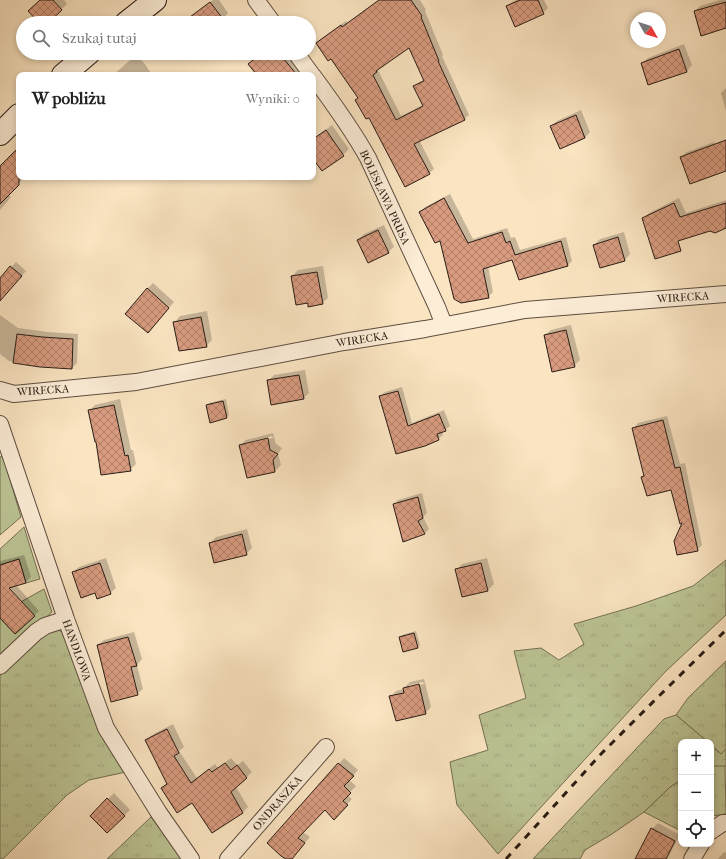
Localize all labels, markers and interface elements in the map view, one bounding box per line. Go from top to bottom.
north arrow [630,12,666,48]
search box [16,16,316,60]
icon: search [30,27,52,49]
text: Szukaj tutaj [62,29,136,47]
text: W pobliżu [32,88,106,108]
text: Wyniki: 0 [246,91,300,106]
street label: BOLESŁAWA PRUSA [357,148,413,247]
street label: WIRECKA [655,289,710,306]
street label: WIRECKA [334,329,390,350]
street label: WIRECKA [15,382,70,399]
street label: HANDLOWA [59,618,94,684]
map controls [678,739,714,847]
button: + [678,739,714,775]
street label: ONDRASZKA [250,773,305,833]
button: − [678,775,714,811]
button: locate [678,811,714,847]

